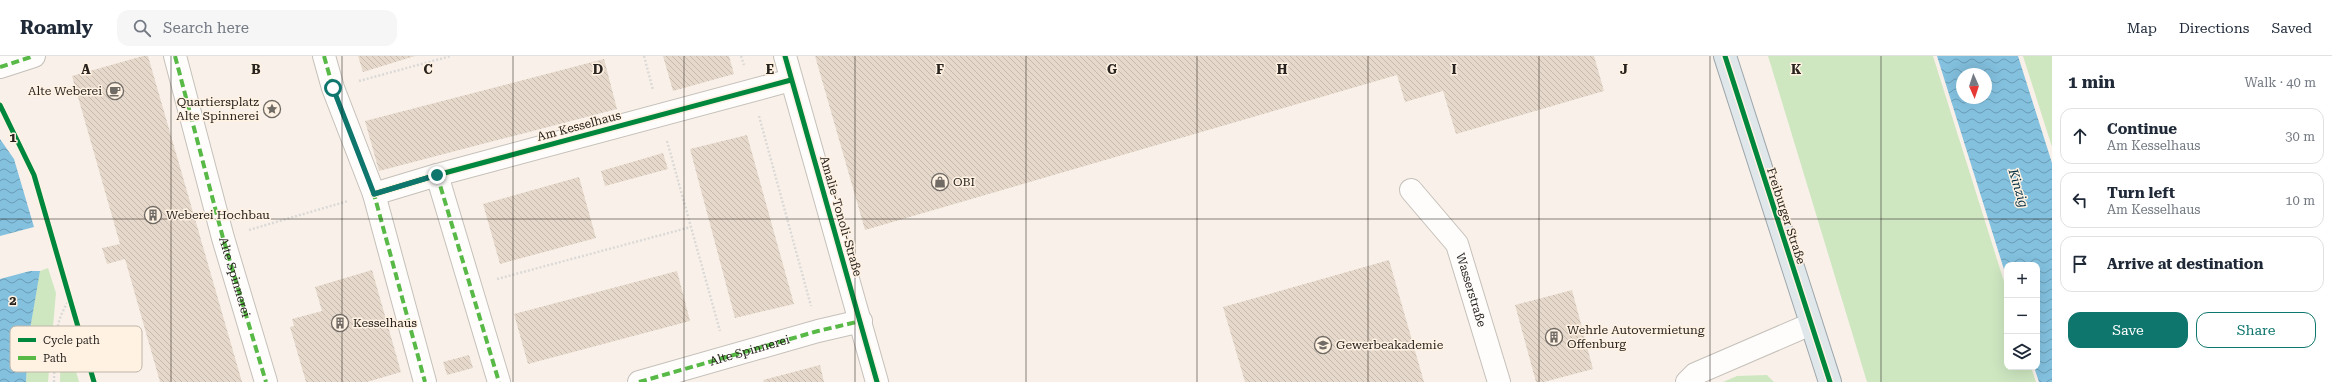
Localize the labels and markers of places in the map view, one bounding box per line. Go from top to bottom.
cafe icon: Alte Weberei [105,81,125,101]
place label: Alte Weberei [28,84,102,98]
place label: Quartiersplatz Alte Spinnerei [176,95,259,123]
place icon: Quartiersplatz Alte Spinnerei [262,99,282,119]
shop icon: OBI [930,172,950,192]
place label: OBI [953,175,975,189]
building icon: Weberei Hochbau [143,205,163,225]
place label: Weberei Hochbau [166,208,270,222]
building icon: Kesselhaus [330,313,350,333]
place label: Kesselhaus [353,316,417,330]
place label: Wehrle Autovermietung Offenburg [1567,323,1705,351]
building icon: Wehrle Autovermietung Offenburg [1544,327,1564,347]
school or university icon: Gewerbeakademie [1313,335,1333,355]
place label: Gewerbeakademie [1336,338,1444,352]

